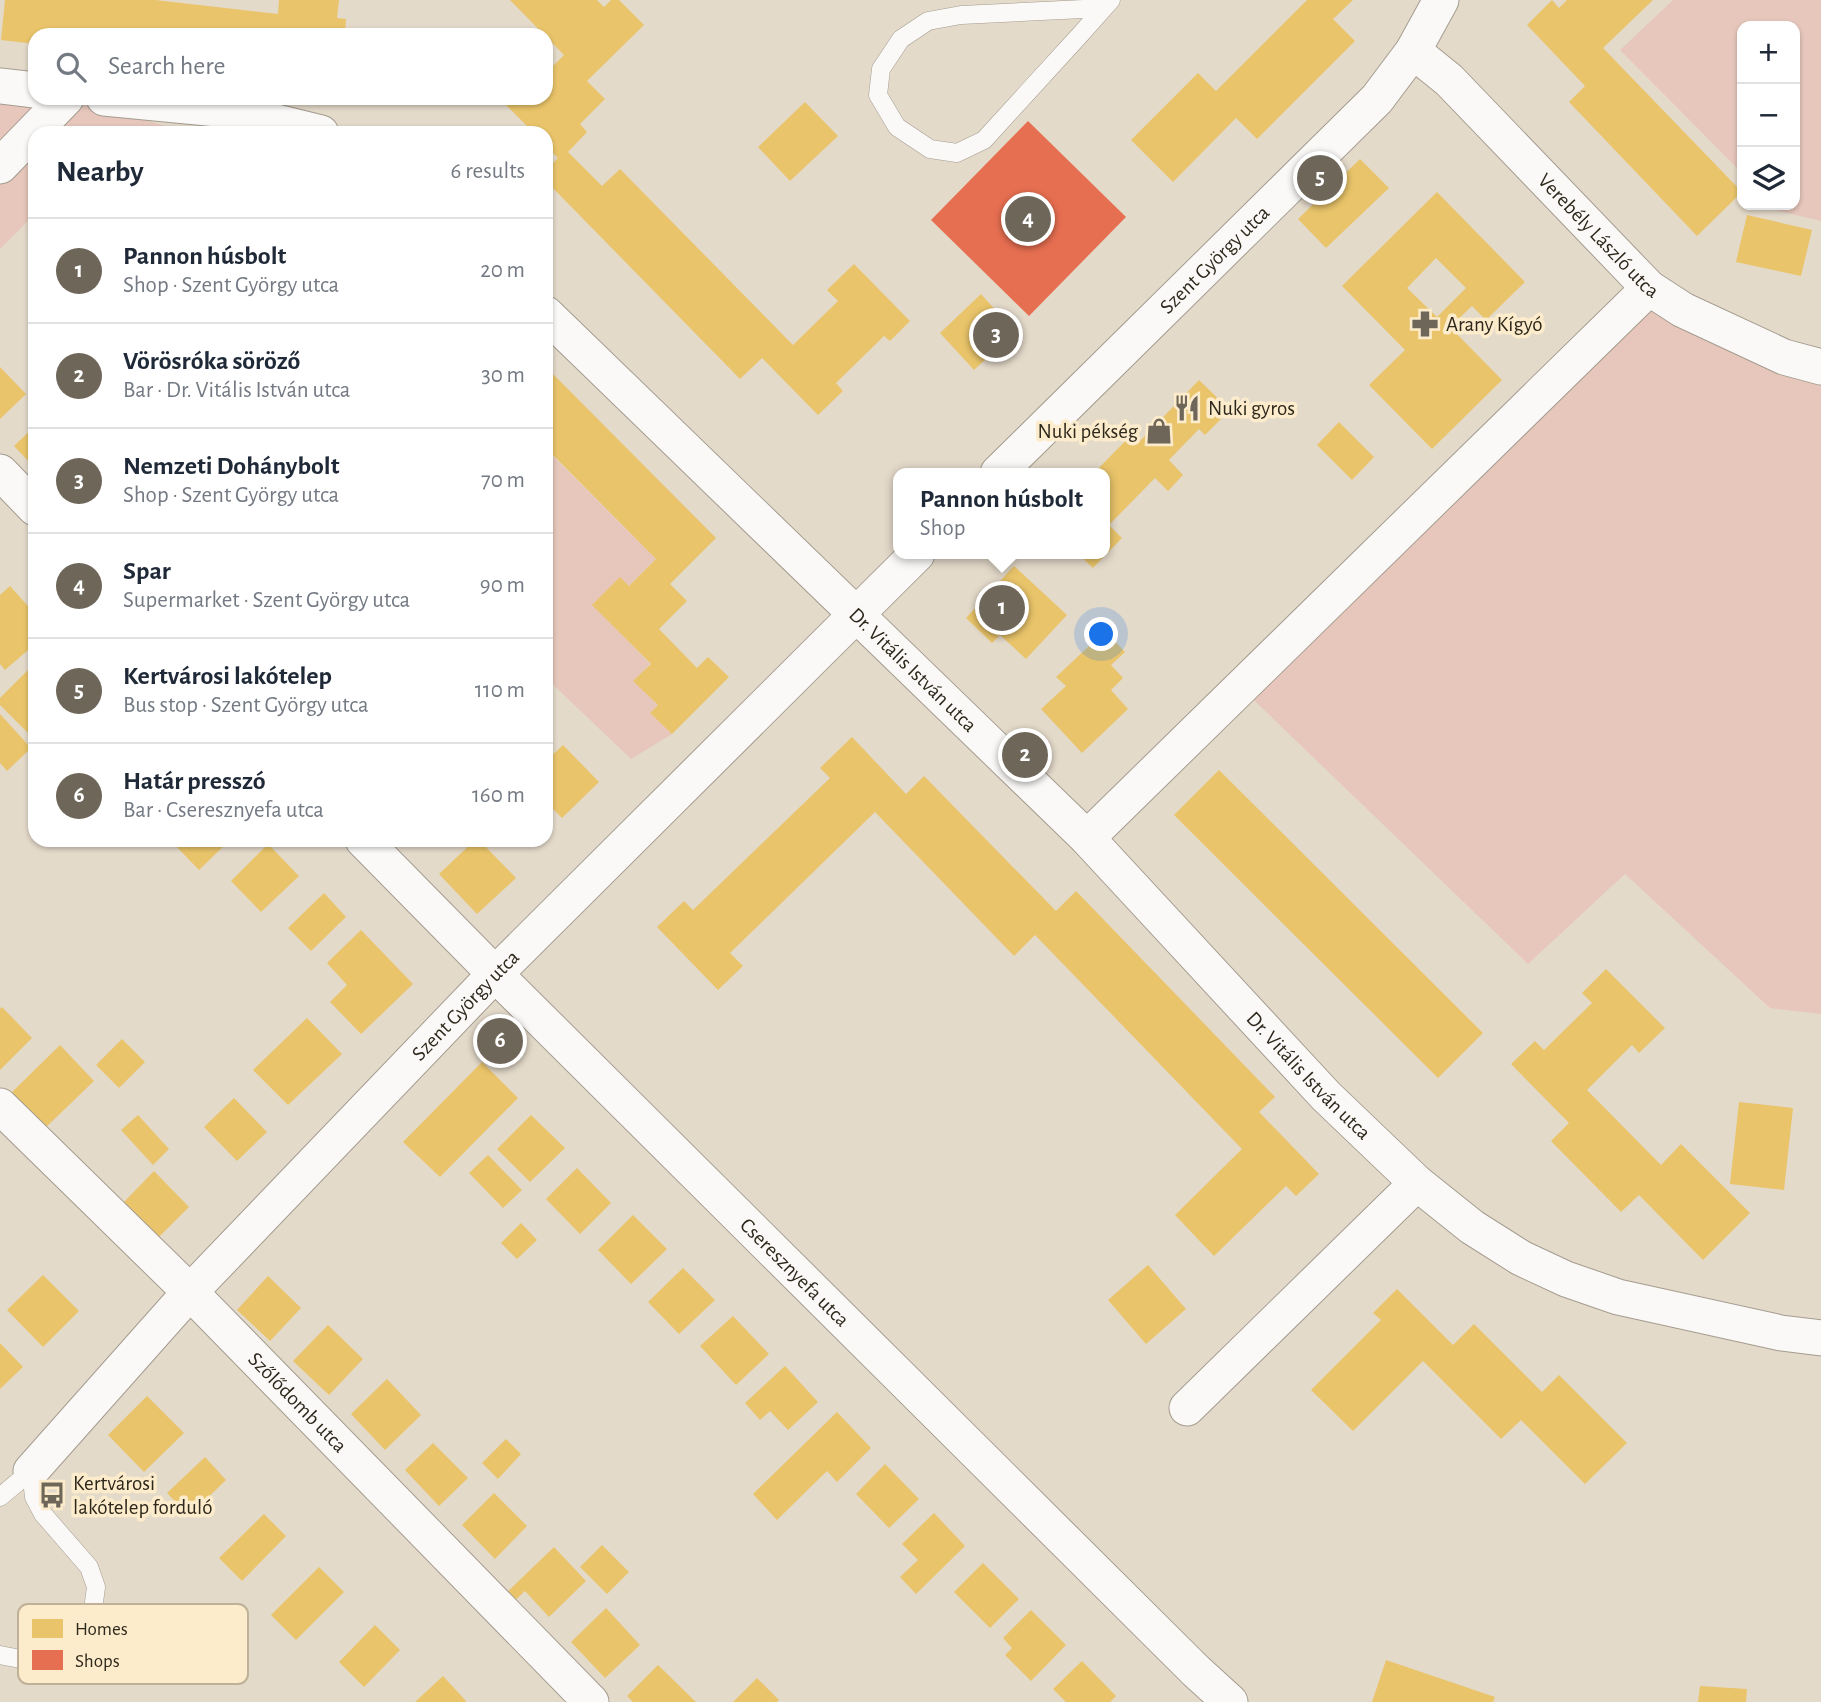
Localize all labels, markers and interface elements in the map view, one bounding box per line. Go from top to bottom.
map controls [1737,21,1800,210]
button: + [1737,21,1800,84]
search box [28,28,553,105]
icon: search [52,48,90,86]
text: Search here [108,53,226,79]
button: − [1737,84,1800,147]
button: layers [1737,147,1800,210]
pin: 5 [1297,152,1343,204]
text: Nearby [56,157,144,187]
text: 6 results [451,160,525,183]
street label: Verebély László utca [1534,169,1663,302]
pin: 4 [1005,193,1051,245]
street label: Szent György utca [1156,201,1273,318]
text: Pannon húsbolt [123,243,286,269]
text: 1 [75,259,83,282]
text: 20 m [480,259,525,282]
text: Shop · Szent György utca [123,274,339,297]
pin: 3 [973,309,1019,361]
pharmacy icon: Arany Kígyó [1410,309,1440,339]
place label: Arany Kígyó [1446,314,1543,335]
text: Vörösróka söröző [123,348,300,374]
text: 2 [74,364,84,387]
text: 30 m [481,364,525,387]
text: Bar · Dr. Vitális István utca [123,379,350,402]
restaurant icon: Nuki gyros [1172,393,1202,423]
place label: Nuki gyros [1208,398,1295,419]
shop icon: Nuki pékség [1144,416,1174,446]
place label: Nuki pékség [1038,421,1139,442]
text: Nemzeti Dohánybolt [123,453,339,479]
popup [893,468,1110,559]
text: 3 [74,469,84,492]
text: 70 m [481,469,525,492]
text: Shop · Szent György utca [123,484,339,507]
text: Pannon húsbolt [920,486,1083,512]
text: Shop [920,517,965,540]
text: Spar [123,558,171,584]
text: 4 [73,574,85,597]
text: 90 m [480,574,525,597]
pin: 1 [979,582,1025,634]
text: Supermarket · Szent György utca [123,589,410,612]
street label: Dr. Vitális István utca [845,603,981,736]
your location [1084,617,1118,651]
text: Kertvárosi lakótelep [123,663,332,689]
text: 5 [74,679,84,702]
text: 110 m [475,679,525,702]
text: Bus stop · Szent György utca [123,694,369,717]
pin: 2 [1002,729,1048,781]
text: Határ presszó [123,768,266,794]
text: 6 [73,784,85,807]
text: 160 m [472,784,525,807]
text: Bar · Cseresznyefa utca [123,799,324,822]
street label: Szent György utca [408,946,523,1064]
street label: Dr. Vitális István utca [1243,1007,1375,1143]
pin: 6 [477,1015,523,1067]
street label: Cseresznyefa utca [736,1214,854,1331]
street label: Szőlődomb utca [244,1348,351,1457]
place label: Kertvárosi lakótelep forduló [73,1473,212,1518]
bus stop icon: Kertvárosi lakótelep forduló [37,1480,67,1510]
legend [18,1604,248,1684]
text: Homes [75,1620,128,1639]
text: Shops [75,1652,120,1671]

